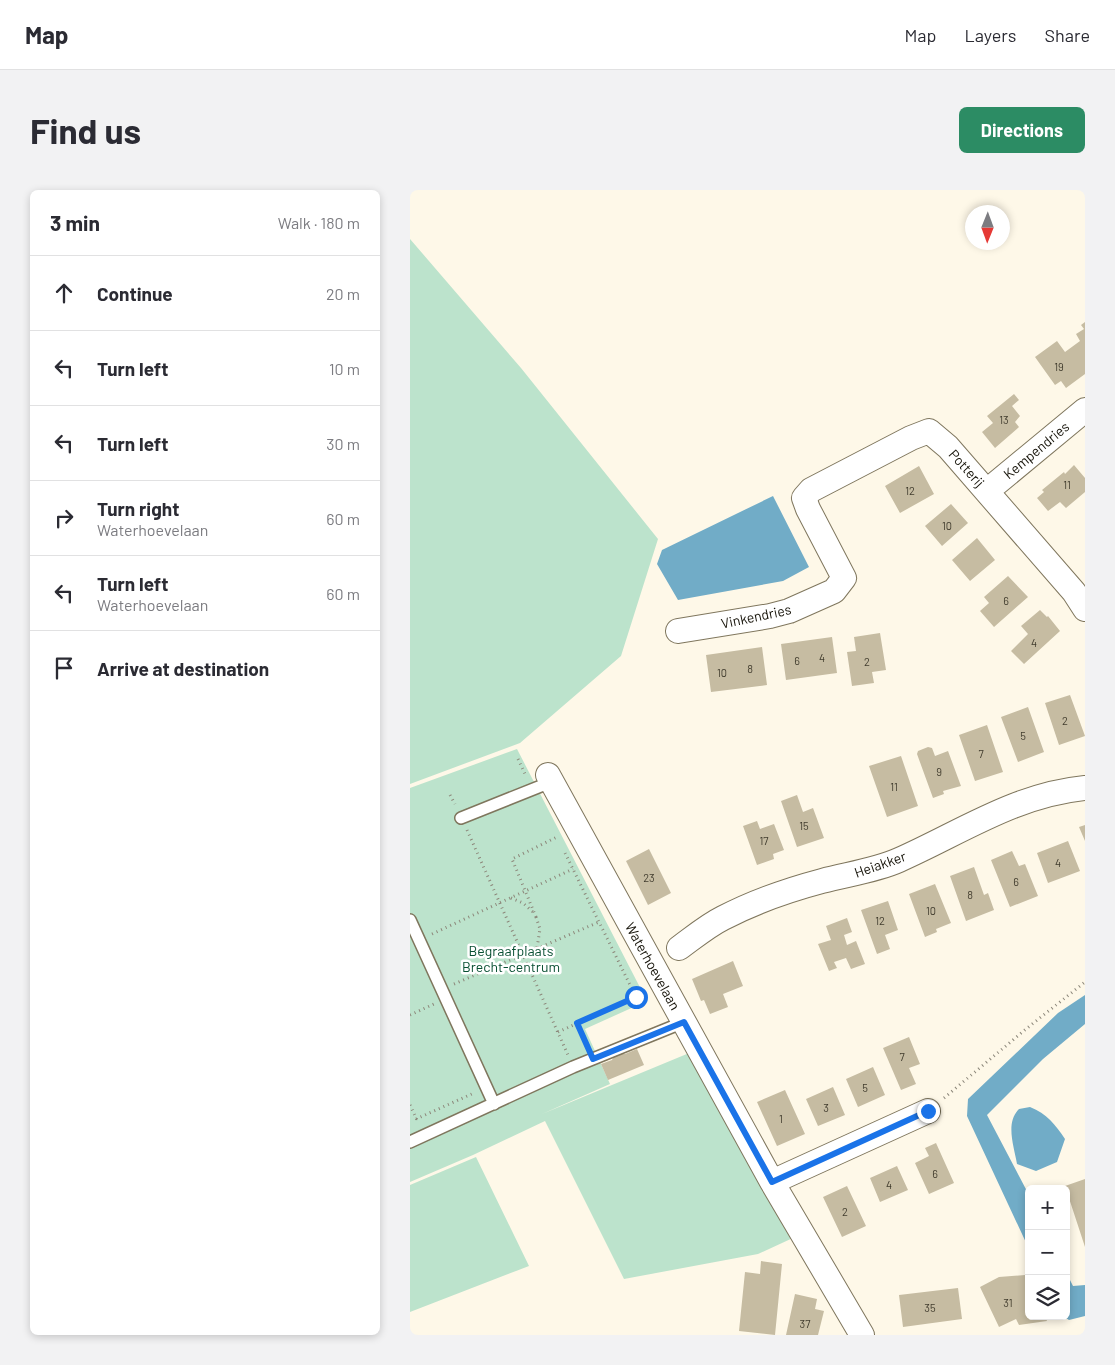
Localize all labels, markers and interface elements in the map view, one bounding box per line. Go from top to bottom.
text: Map [25,20,68,49]
text: Map [904,24,936,46]
text: Layers [964,24,1017,46]
text: Share [1045,24,1090,46]
button: Directions [959,107,1085,153]
text: Find us [30,109,141,151]
north arrow [965,205,1010,250]
text: 3 min [50,210,100,235]
text: Walk · 180 m [278,213,360,232]
icon: ahead [50,279,78,307]
text: Continue [97,282,173,305]
text: 20 m [326,284,360,303]
icon: left [50,354,78,382]
text: Turn left [97,357,168,380]
text: 10 m [329,359,360,378]
house number: 19 [1054,360,1064,373]
house number: 13 [999,413,1009,426]
street label: Kempendries [1000,418,1072,482]
icon: left [50,429,78,457]
text: Turn left [97,432,168,455]
text: 30 m [326,434,360,453]
street label: Potterij [946,446,988,490]
house number: 11 [1063,478,1071,491]
house number: 12 [905,484,915,497]
text: Turn right [97,497,179,520]
icon: right [50,504,78,532]
text: 60 m [326,509,360,528]
house number: 10 [942,519,952,532]
text: Waterhoevelaan [97,520,208,539]
text: Turn left [97,572,168,595]
icon: left [50,579,78,607]
text: 60 m [326,584,360,603]
house number: 6 [1003,594,1009,607]
text: Waterhoevelaan [97,595,208,614]
street label: Vinkendries [719,600,793,632]
house number: 4 [1031,636,1037,649]
house number: 4 [819,651,825,664]
icon: arrive [50,654,78,682]
house number: 6 [794,654,800,667]
house number: 2 [864,655,870,668]
text: Arrive at destination [97,657,269,680]
house number: 8 [747,662,753,675]
house number: 10 [717,666,727,679]
house number: 2 [1062,714,1068,727]
house number: 5 [1020,729,1026,742]
house number: 7 [978,747,984,760]
house number: 9 [936,765,942,778]
house number: 11 [890,780,898,793]
house number: 15 [799,819,809,832]
house number: 17 [759,834,769,847]
street label: Heiakker [852,847,908,881]
house number: 4 [1055,856,1061,869]
house number: 23 [643,871,655,884]
house number: 6 [1013,875,1019,888]
house number: 8 [967,888,973,901]
house number: 10 [926,904,936,917]
house number: 12 [875,914,885,927]
street label: Waterhoevelaan [622,919,684,1013]
park label: Begraafplaats Brecht-centrum [462,942,560,975]
route start [625,986,648,1009]
house number: 7 [899,1050,905,1063]
house number: 5 [862,1081,868,1094]
route end [917,1100,940,1123]
house number: 3 [823,1101,829,1114]
house number: 1 [779,1112,783,1125]
house number: 6 [932,1167,938,1180]
house number: 4 [886,1178,892,1191]
map controls [1025,1185,1070,1320]
button: + [1025,1185,1070,1230]
house number: 2 [842,1205,848,1218]
button: − [1025,1230,1070,1275]
button: layers [1025,1275,1070,1320]
house number: 31 [1003,1296,1013,1309]
house number: 35 [924,1301,936,1314]
house number: 37 [800,1317,810,1330]

